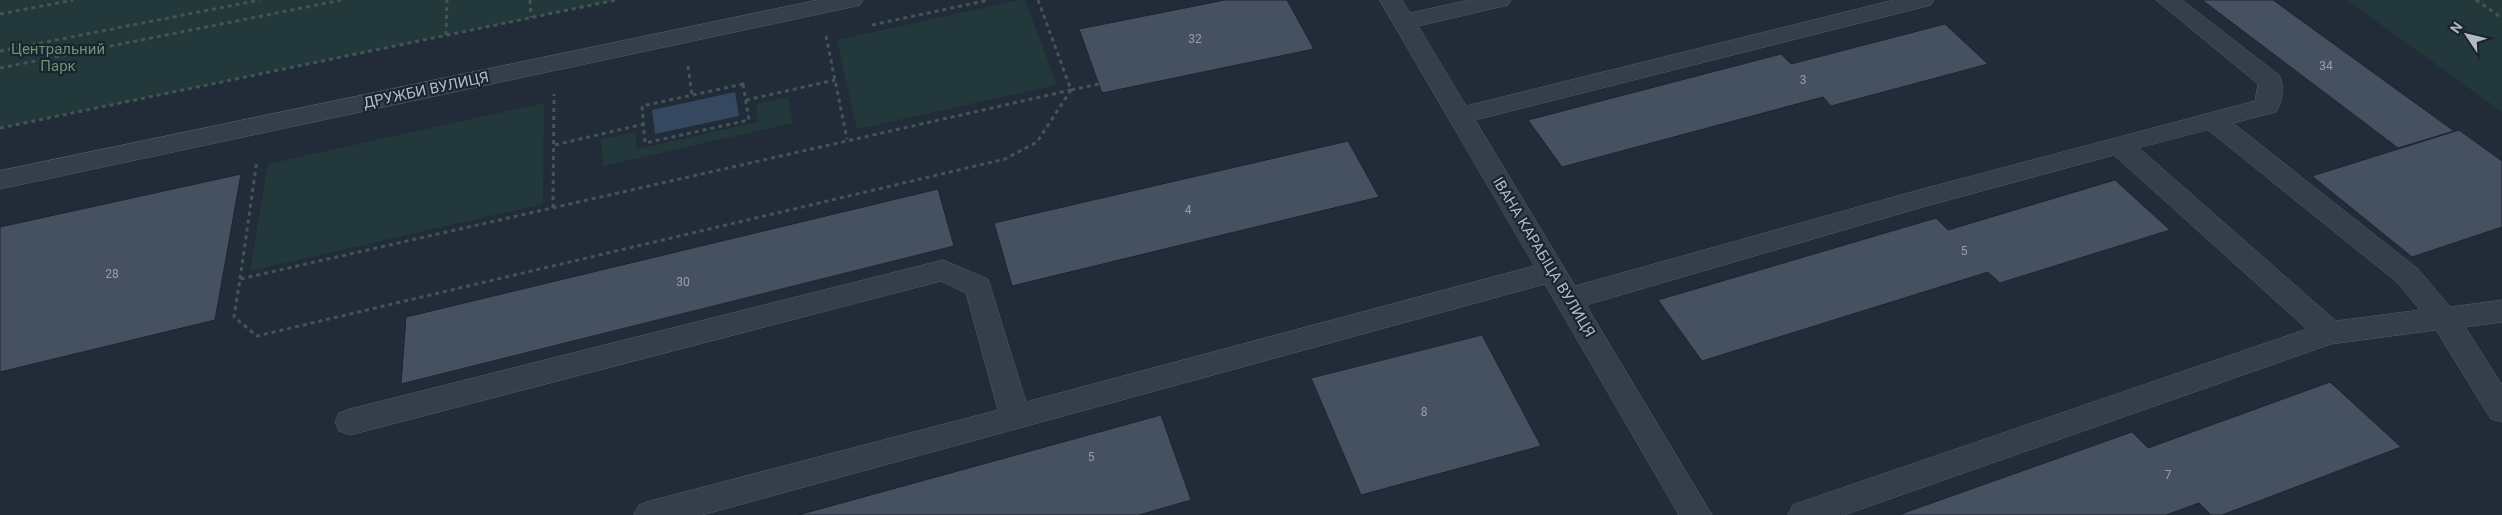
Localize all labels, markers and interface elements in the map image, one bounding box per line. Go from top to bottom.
north arrow [2442,10,2492,60]
text: N [2447,19,2466,36]
house number: 32 [1188,32,1202,46]
park label: Центральний Парк [11,40,105,75]
house number: 34 [2319,59,2333,73]
street label: ДРУЖБИ ВУЛИЦЯ [362,68,490,112]
house number: 3 [1800,73,1806,87]
street label: ІВАНА КАРАБІЦА ВУЛИЦЯ [1489,174,1599,340]
house number: 4 [1185,203,1192,217]
house number: 5 [1961,244,1968,258]
house number: 28 [105,267,119,281]
house number: 30 [676,275,690,289]
house number: 8 [1421,405,1428,419]
house number: 5 [1088,450,1095,464]
house number: 7 [2165,468,2172,482]

